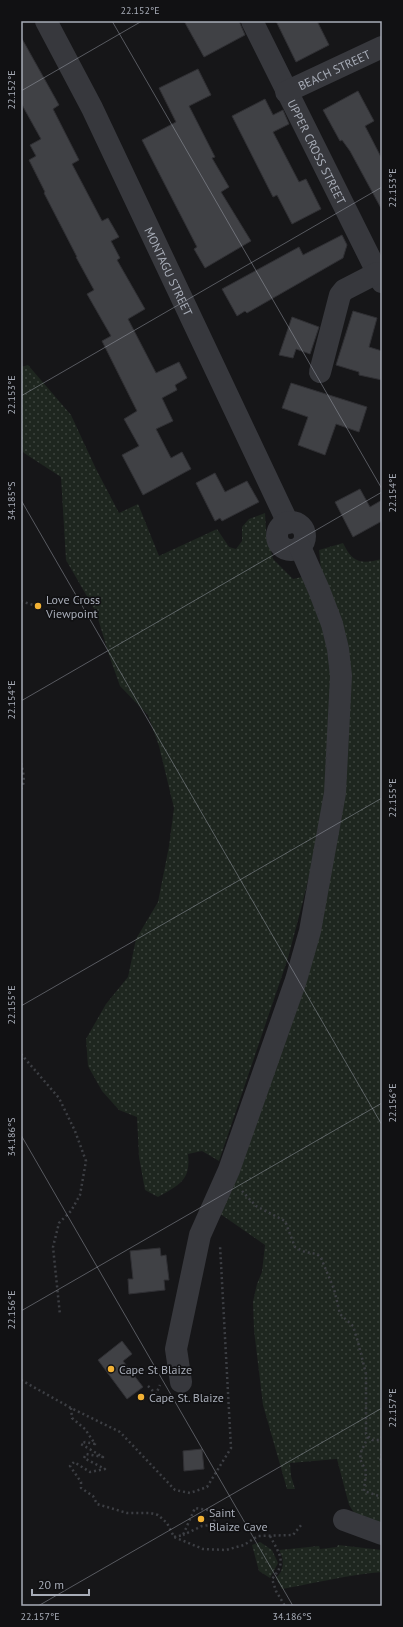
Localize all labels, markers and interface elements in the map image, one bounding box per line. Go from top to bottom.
text: 22.152°E [121,4,160,17]
street label: BEACH STREET [295,46,373,93]
text: 22.152°E [5,71,18,110]
street label: UPPER CROSS STREET [285,97,350,207]
text: 22.153°E [386,169,399,208]
street label: MONTAGU STREET [142,224,197,318]
text: 22.153°E [5,376,18,415]
text: 22.154°E [386,474,399,513]
text: 34.185°S [5,482,18,520]
place label: Love Cross Viewpoint [45,592,100,621]
marker: Love Cross Viewpoint [33,601,43,611]
text: 22.154°E [5,681,18,720]
text: 22.155°E [386,779,399,818]
text: 22.155°E [5,986,18,1025]
text: 22.156°E [386,1084,399,1123]
text: 34.186°S [5,1118,18,1156]
text: 22.156°E [5,1291,18,1330]
place label: Cape St Blaize [119,1362,192,1377]
marker: Cape St Blaize [106,1364,116,1374]
text: 22.157°E [386,1389,399,1428]
place label: Cape St. Blaize [149,1390,224,1405]
marker: Cape St. Blaize [136,1392,146,1402]
place label: Saint Blaize Cave [209,1505,268,1534]
marker: Saint Blaize Cave [196,1514,206,1524]
scale bar [32,1571,89,1597]
text: 20 m [38,1577,64,1592]
text: 22.157°E [21,1610,60,1623]
text: 34.186°S [273,1610,311,1623]

